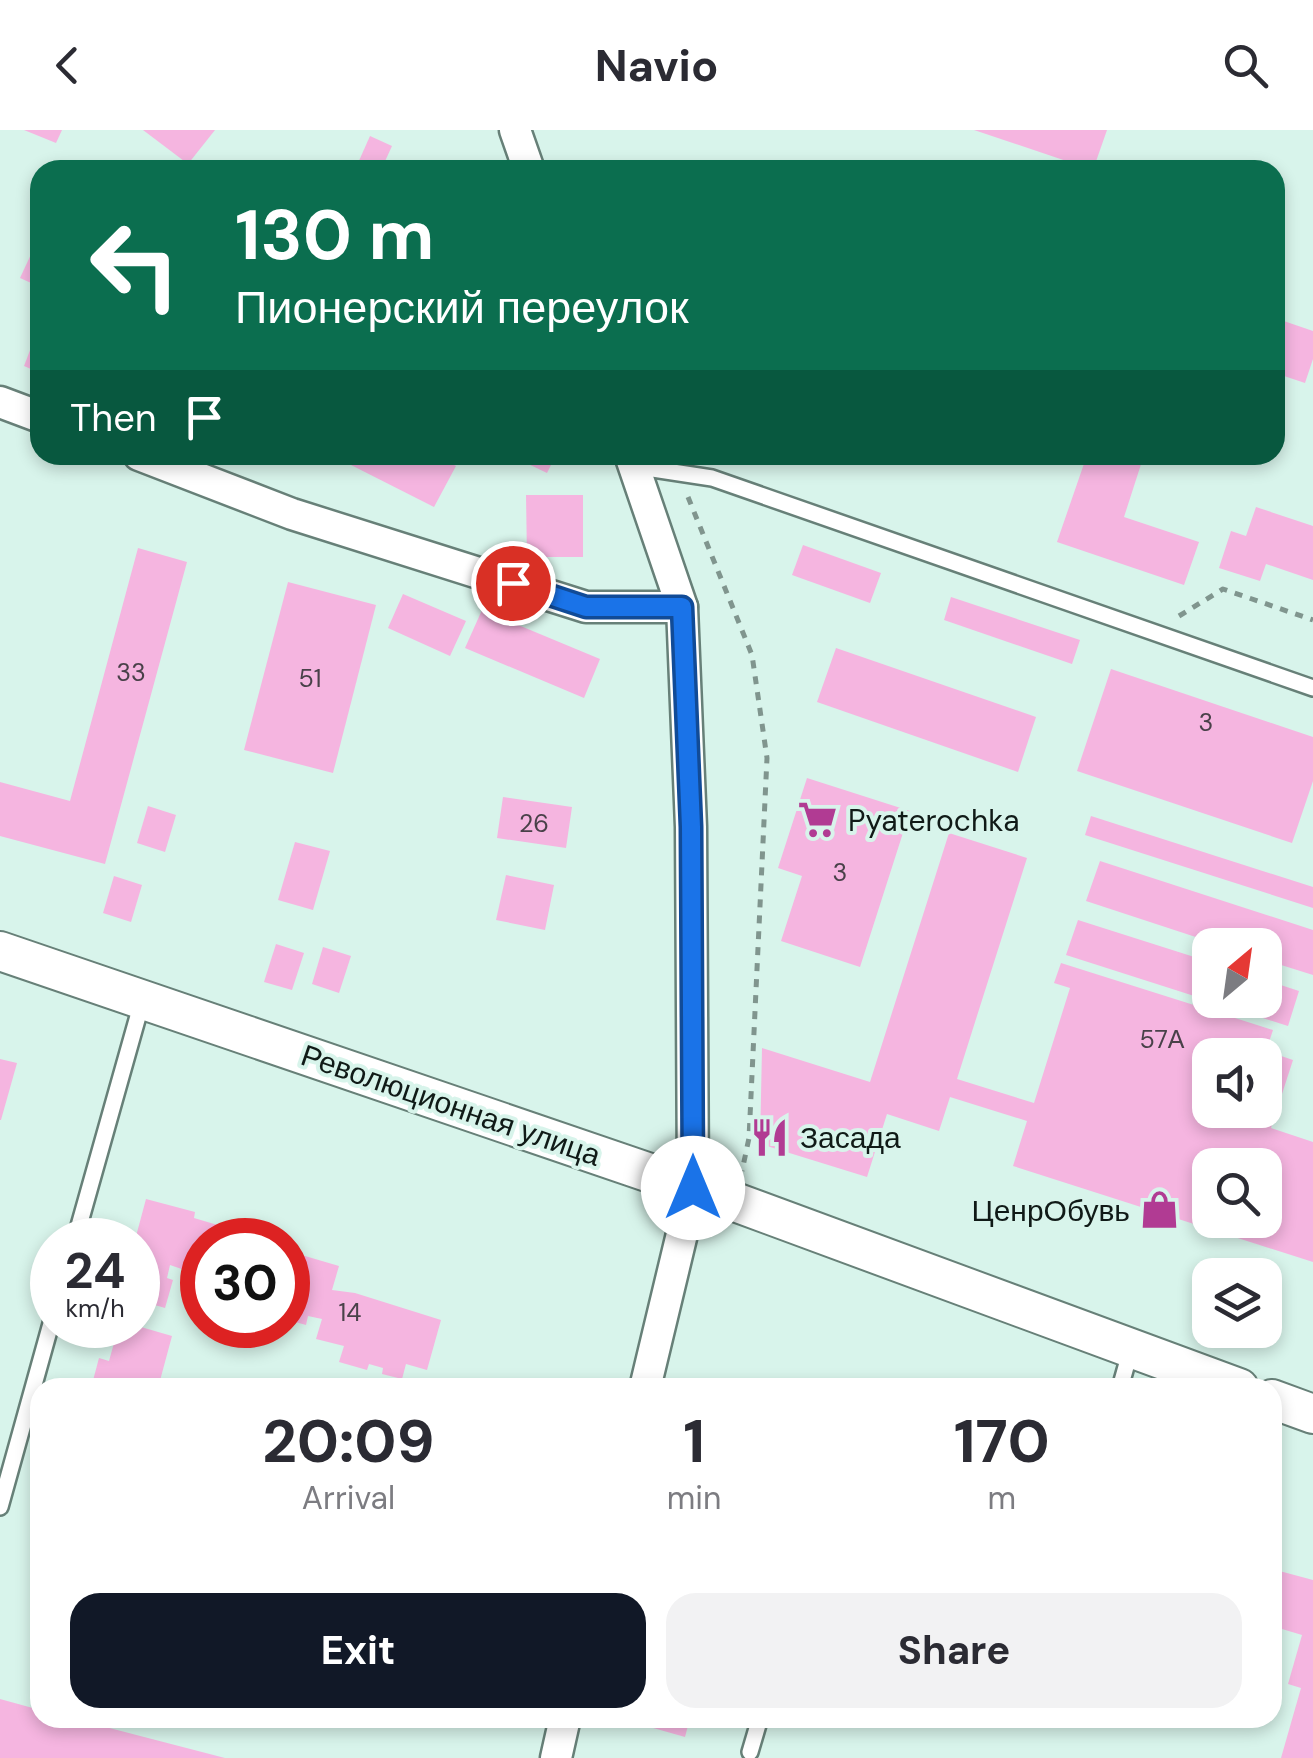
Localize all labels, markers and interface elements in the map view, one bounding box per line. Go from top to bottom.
text: Navio [595,36,718,95]
icon: back [40,38,95,93]
icon: search [1218,38,1273,93]
text: 130 m [235,190,434,281]
icon: left [70,200,200,330]
text: Пионерский переулок [235,278,689,337]
icon: arrive [177,390,232,445]
text: Then [70,393,157,443]
pin [471,541,556,626]
icon: arrive [486,556,541,611]
house number: 33 [116,656,146,689]
house number: 51 [298,662,322,695]
house number: 3 [1199,706,1213,739]
supermarket icon: Pyaterochka [797,799,839,841]
place label: Pyaterochka [848,801,1019,840]
house number: 26 [519,807,549,840]
house number: 3 [833,856,847,889]
north arrow [1192,928,1282,1018]
map controls [1192,928,1282,1348]
house number: 57А [1140,1023,1185,1056]
street label: Революционная улица [296,1035,606,1175]
button: sound [1192,1038,1282,1128]
restaurant icon: Засада [749,1116,791,1158]
place label: Засада [800,1118,901,1157]
position arrow [641,1136,745,1240]
button: search [1192,1148,1282,1238]
shop icon: ЦенрОбувь [1139,1189,1181,1231]
place label: ЦенрОбувь [971,1191,1130,1230]
speed limit sign: 30 [180,1218,310,1348]
text: 24 [65,1238,126,1304]
button: layers [1192,1258,1282,1348]
text: km/h [65,1292,125,1325]
house number: 14 [339,1296,361,1329]
text: 20:09 [262,1402,435,1481]
text: 1 [683,1402,705,1481]
text: 170 [954,1402,1050,1481]
text: Arrival [302,1477,395,1519]
text: min [667,1477,721,1519]
text: m [987,1477,1016,1519]
button: Exit [70,1593,646,1708]
button: Share [666,1593,1242,1708]

